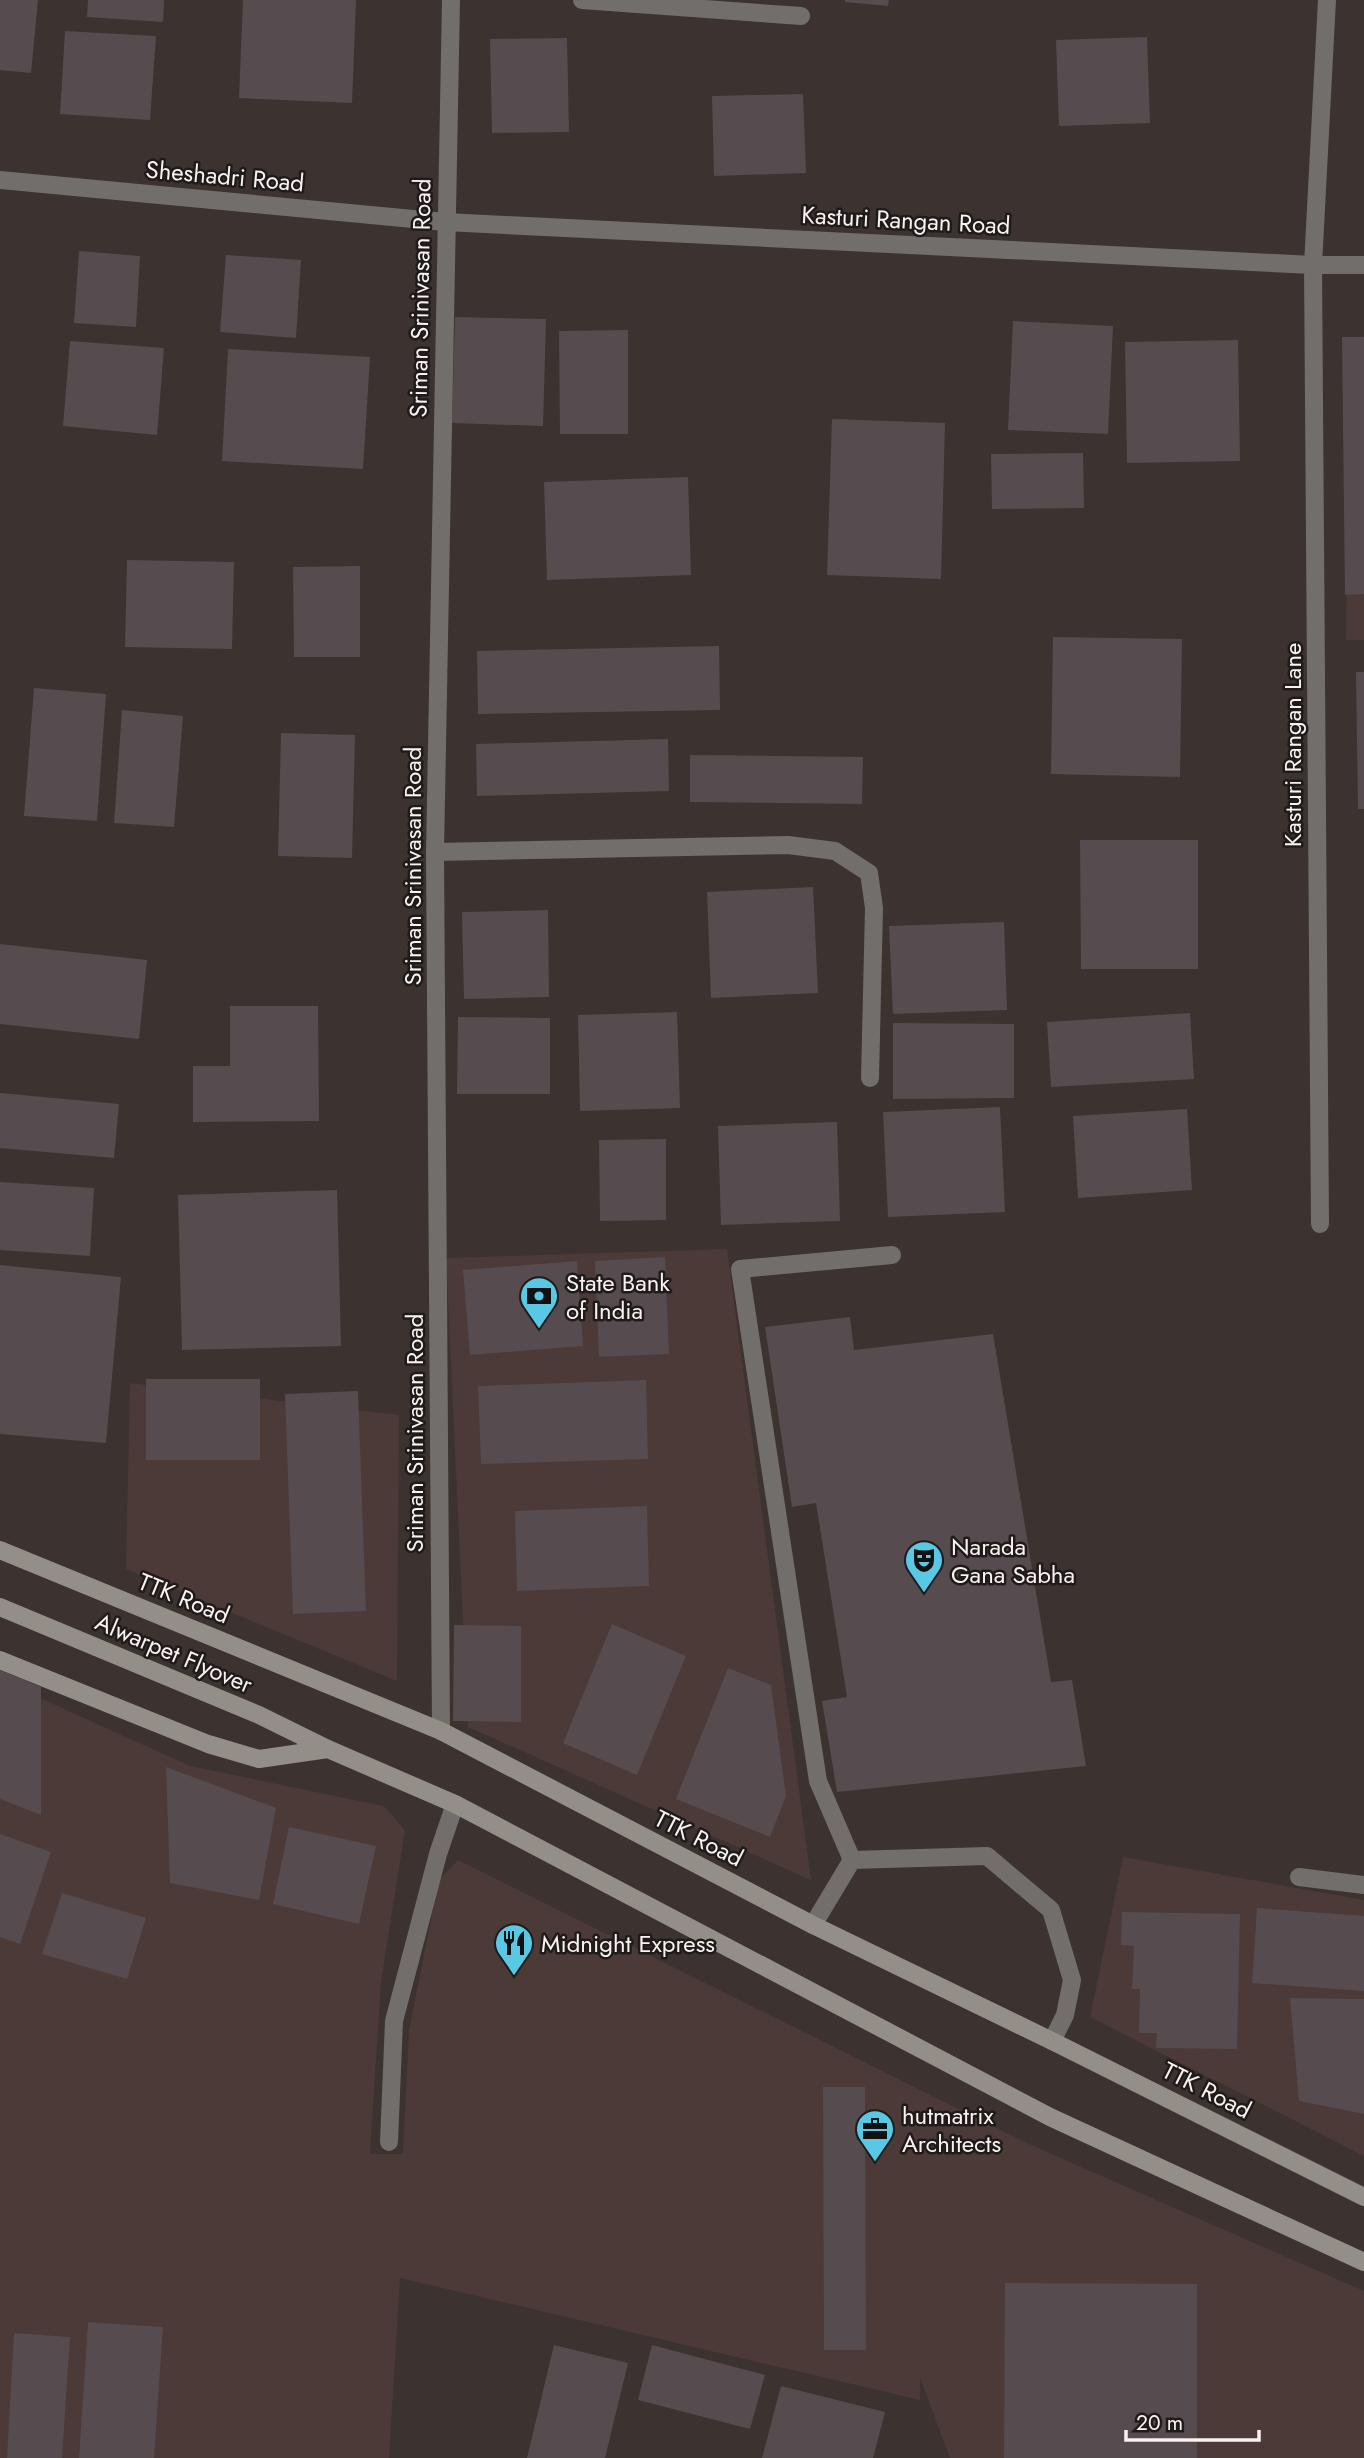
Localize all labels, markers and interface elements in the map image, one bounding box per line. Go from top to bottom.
street label: Sheshadri Road [144,152,306,200]
street label: Sriman Srinivasan Road [400,178,440,418]
street label: Kasturi Rangan Road [801,197,1011,243]
street label: Kasturi Rangan Lane [1275,643,1310,847]
street label: Sriman Srinivasan Road [395,746,430,986]
place label: State Bank of India [566,1265,670,1328]
bank icon: State Bank of India [518,1275,560,1330]
street label: Sriman Srinivasan Road [397,1313,432,1553]
place label: Narada Gana Sabha [951,1529,1075,1592]
theatre icon: Narada Gana Sabha [903,1539,945,1594]
street label: TTK Road [133,1564,235,1632]
street label: Alwarpet Flyover [90,1604,259,1702]
street label: TTK Road [648,1801,750,1875]
restaurant icon: Midnight Express [493,1922,535,1977]
place label: Midnight Express [541,1926,715,1961]
street label: TTK Road [1156,2053,1258,2127]
place label: hutmatrix Architects [902,2098,1001,2161]
office icon: hutmatrix Architects [854,2108,896,2163]
scale bar [1126,2398,1259,2442]
text: 20 m [1136,2408,1183,2438]

